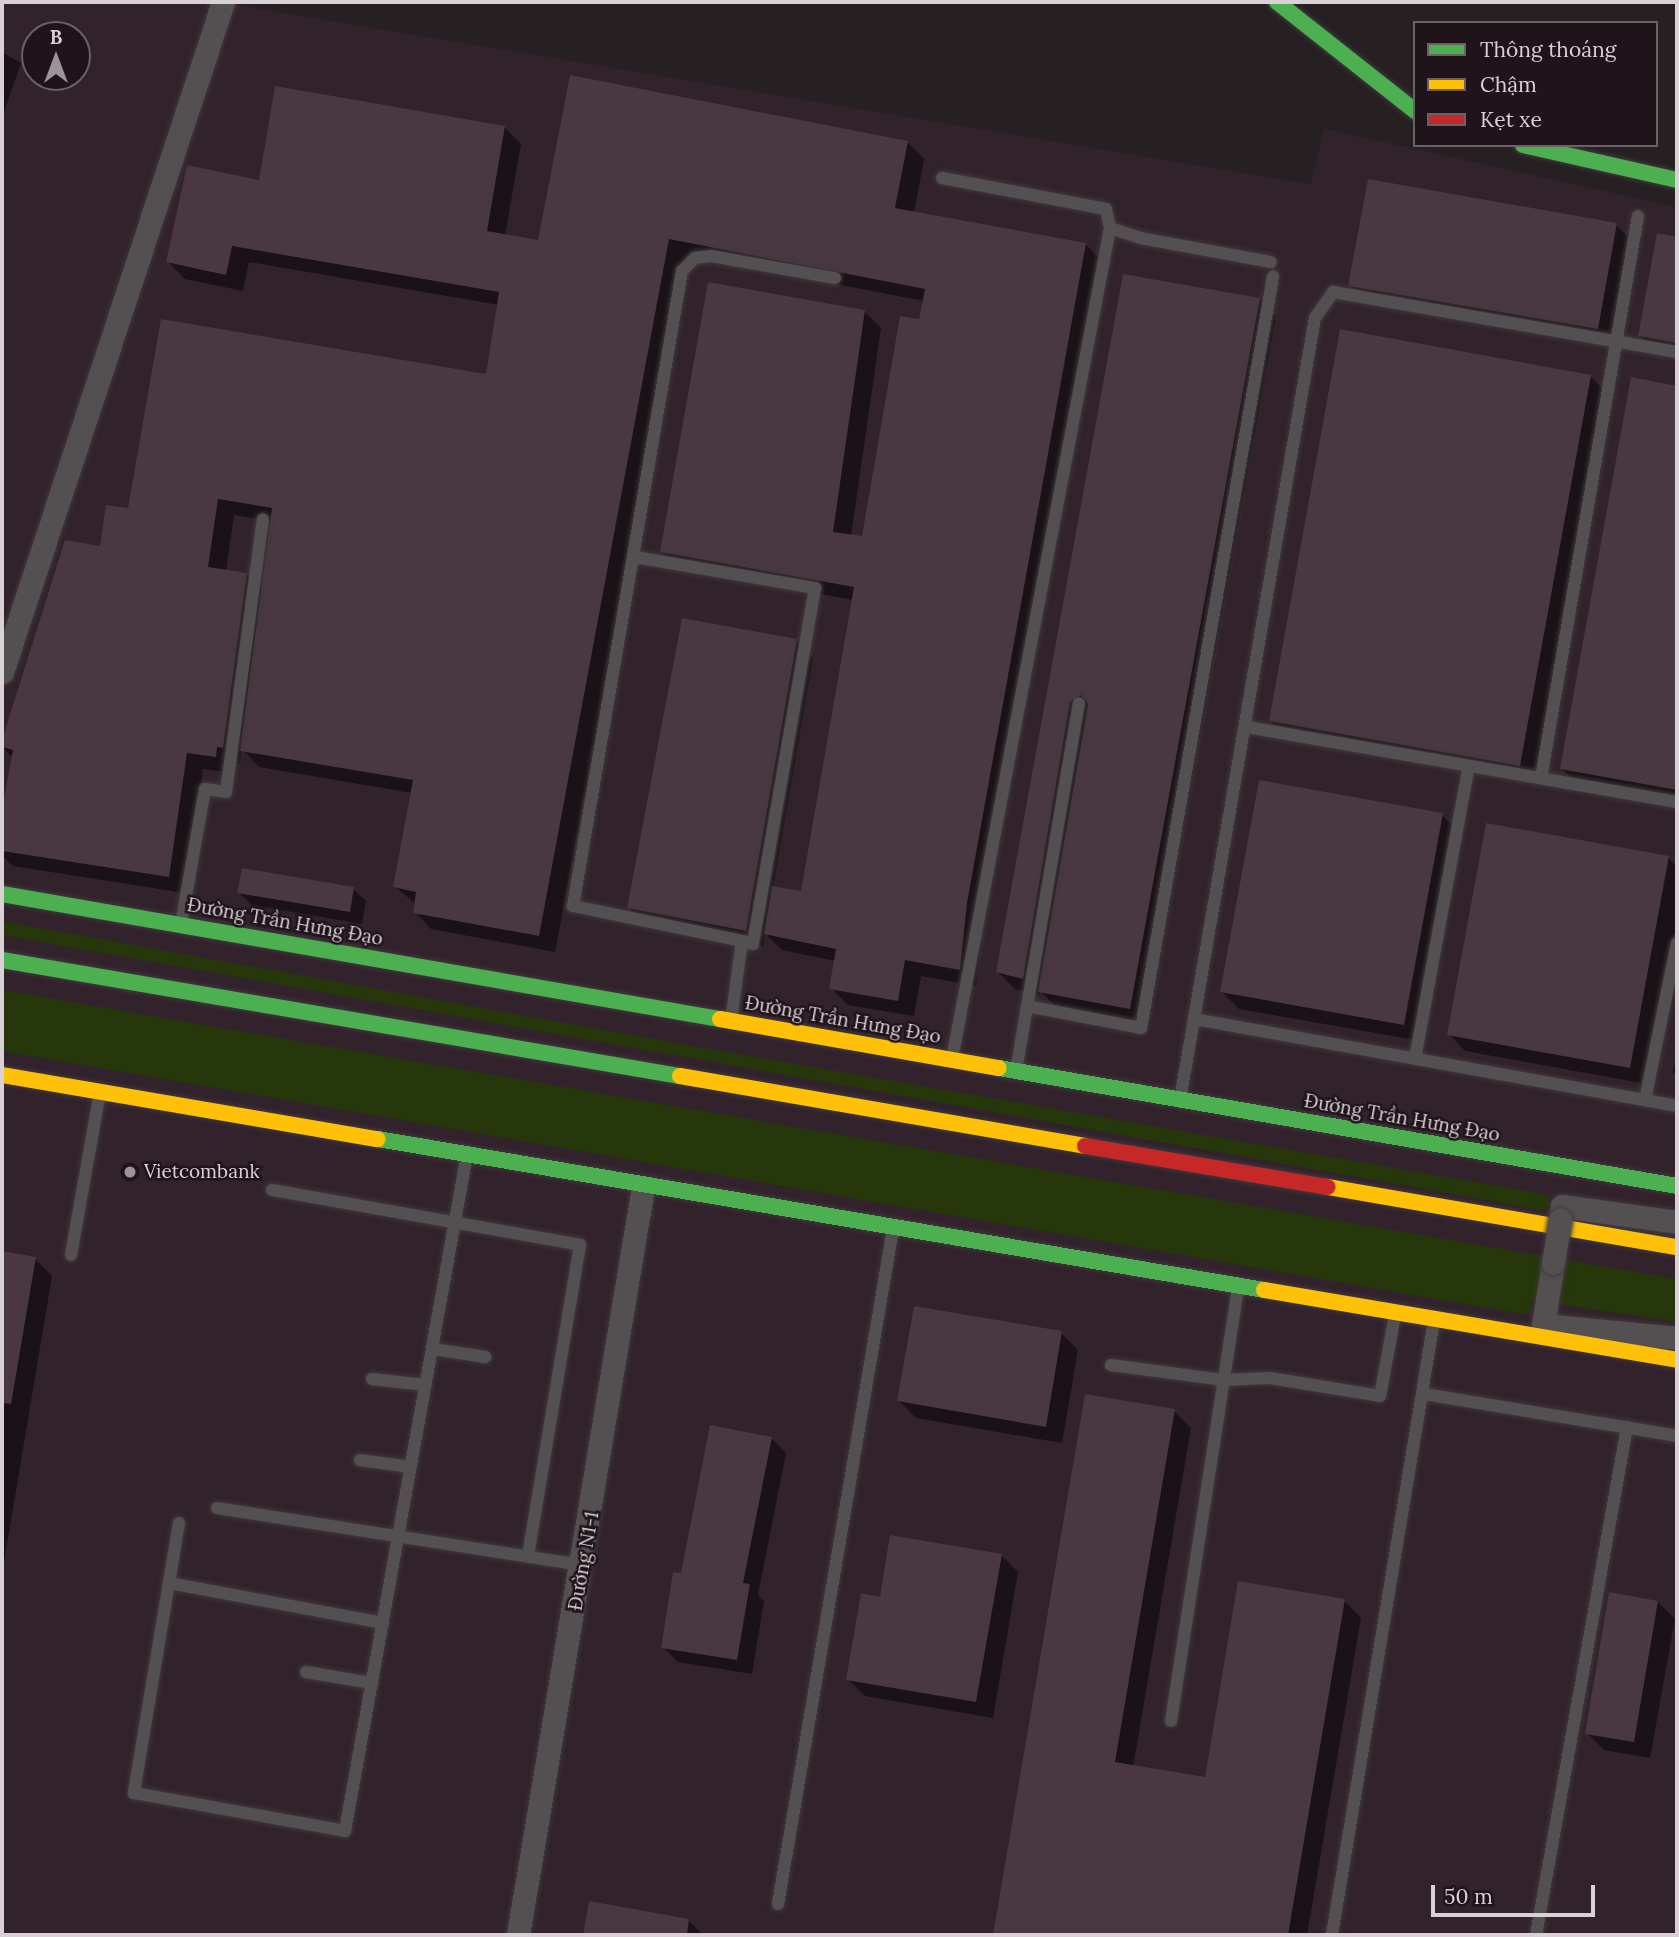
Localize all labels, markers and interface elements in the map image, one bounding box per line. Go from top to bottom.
north arrow [21,21,91,91]
legend [1413,21,1658,147]
text: B [50,25,62,49]
text: Thông thoáng [1480,36,1616,63]
text: Chậm [1480,71,1537,98]
text: Kẹt xe [1480,106,1542,133]
street label: Đường Trần Hưng Đạo [185,894,385,950]
street label: Đường Trần Hưng Đạo [743,992,943,1048]
street label: Đường Trần Hưng Đạo [1302,1090,1502,1146]
place label: Vietcombank [144,1161,260,1183]
marker: Vietcombank [122,1164,138,1180]
street label: Đường N1-1 [564,1510,604,1612]
scale bar [1434,1870,1598,1914]
text: 50 m [1444,1883,1493,1910]

